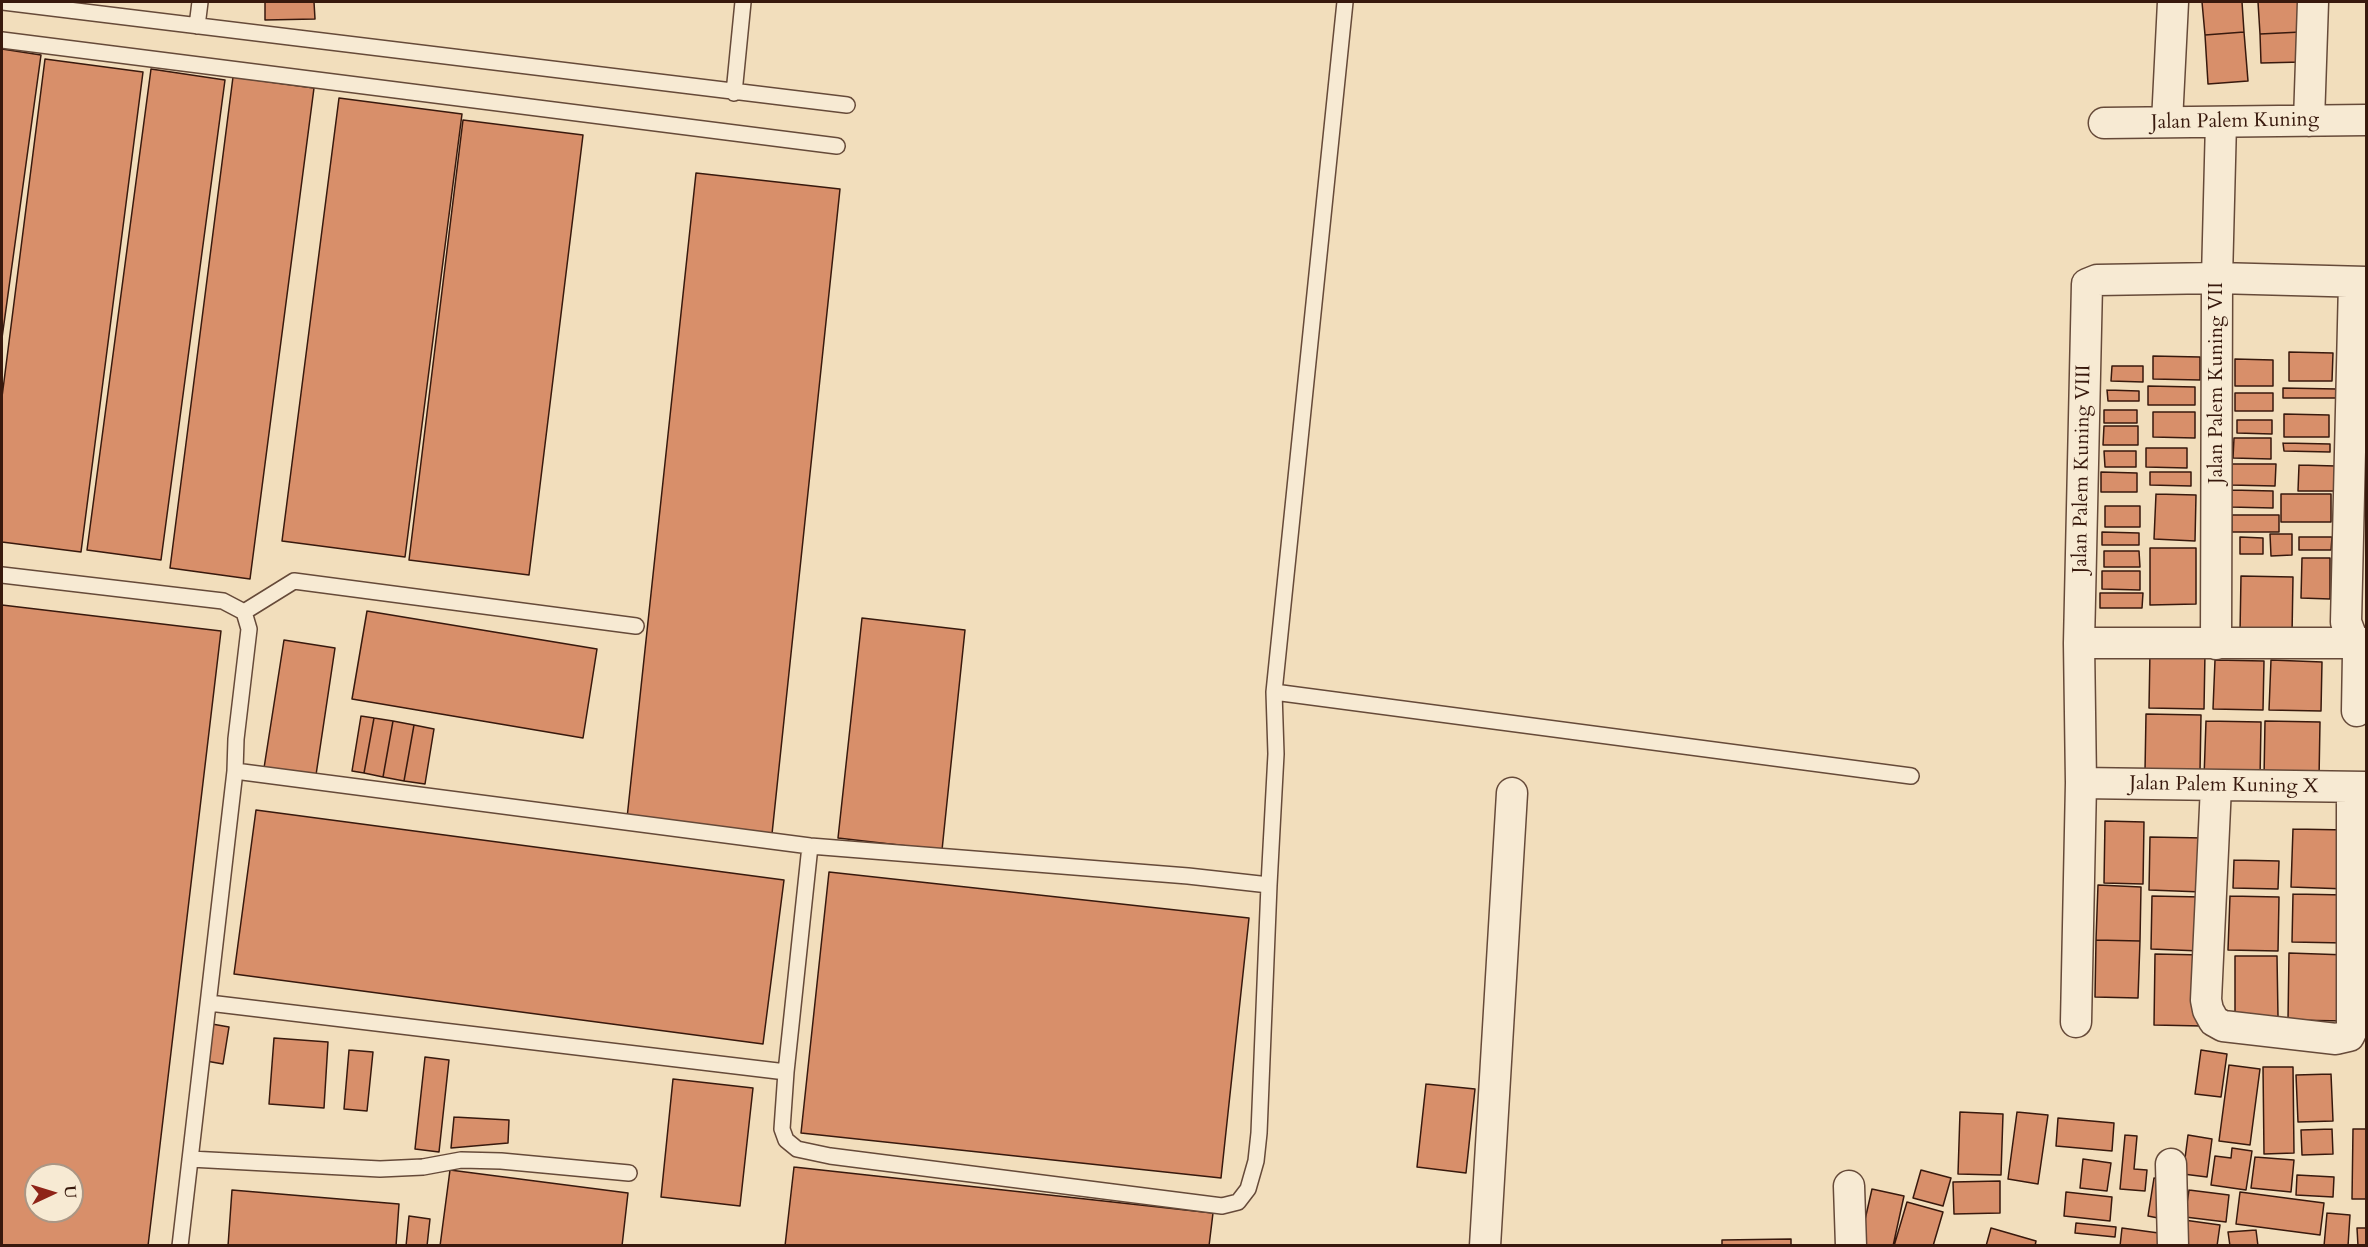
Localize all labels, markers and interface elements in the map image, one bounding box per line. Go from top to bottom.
street label: Jalan Palem Kuning [2151,109,2319,135]
street label: Jalan Palem Kuning VII [2205,282,2229,484]
street label: Jalan Palem Kuning VIII [2069,364,2097,574]
street label: Jalan Palem Kuning X [2129,772,2319,800]
north arrow [24,1163,84,1223]
text: U [59,1185,81,1199]

